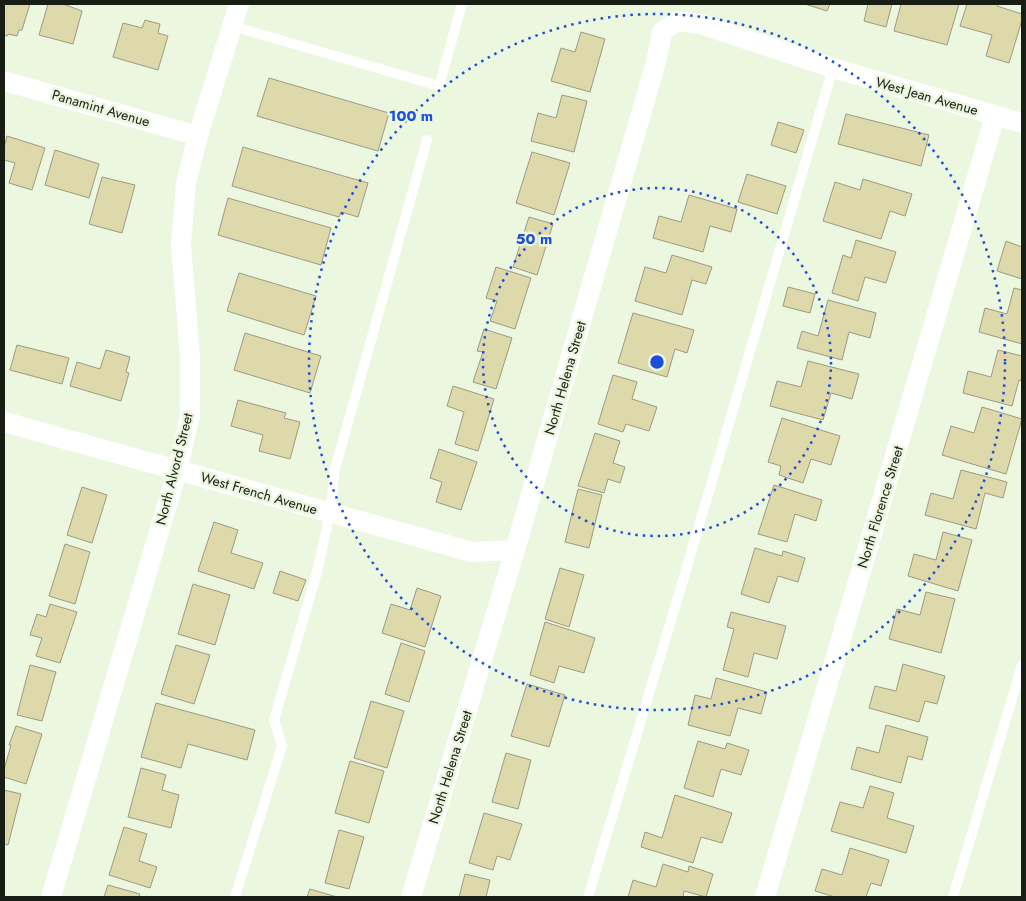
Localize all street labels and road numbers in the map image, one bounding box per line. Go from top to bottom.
street label: West Jean Avenue [873,72,981,120]
street label: Panamint Avenue [50,84,152,132]
street label: North Helena Street [539,318,591,437]
street label: North Alvord Street [150,410,198,527]
street label: North Florence Street [852,443,908,571]
street label: West French Avenue [198,467,320,519]
street label: North Helena Street [423,707,477,826]

